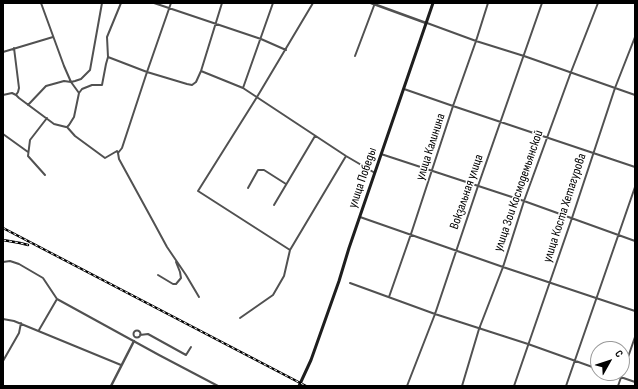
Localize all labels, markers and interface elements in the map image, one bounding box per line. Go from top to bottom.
street label: улица Калинина [413,112,449,182]
street label: улица Зои Космодемьянской [491,128,547,254]
street label: улица Победы [345,146,381,210]
street label: улица Коста Хетагурова [540,151,590,265]
street label: Вокзальная улица [447,152,487,232]
north arrow [590,341,630,381]
text: С [612,347,626,360]

